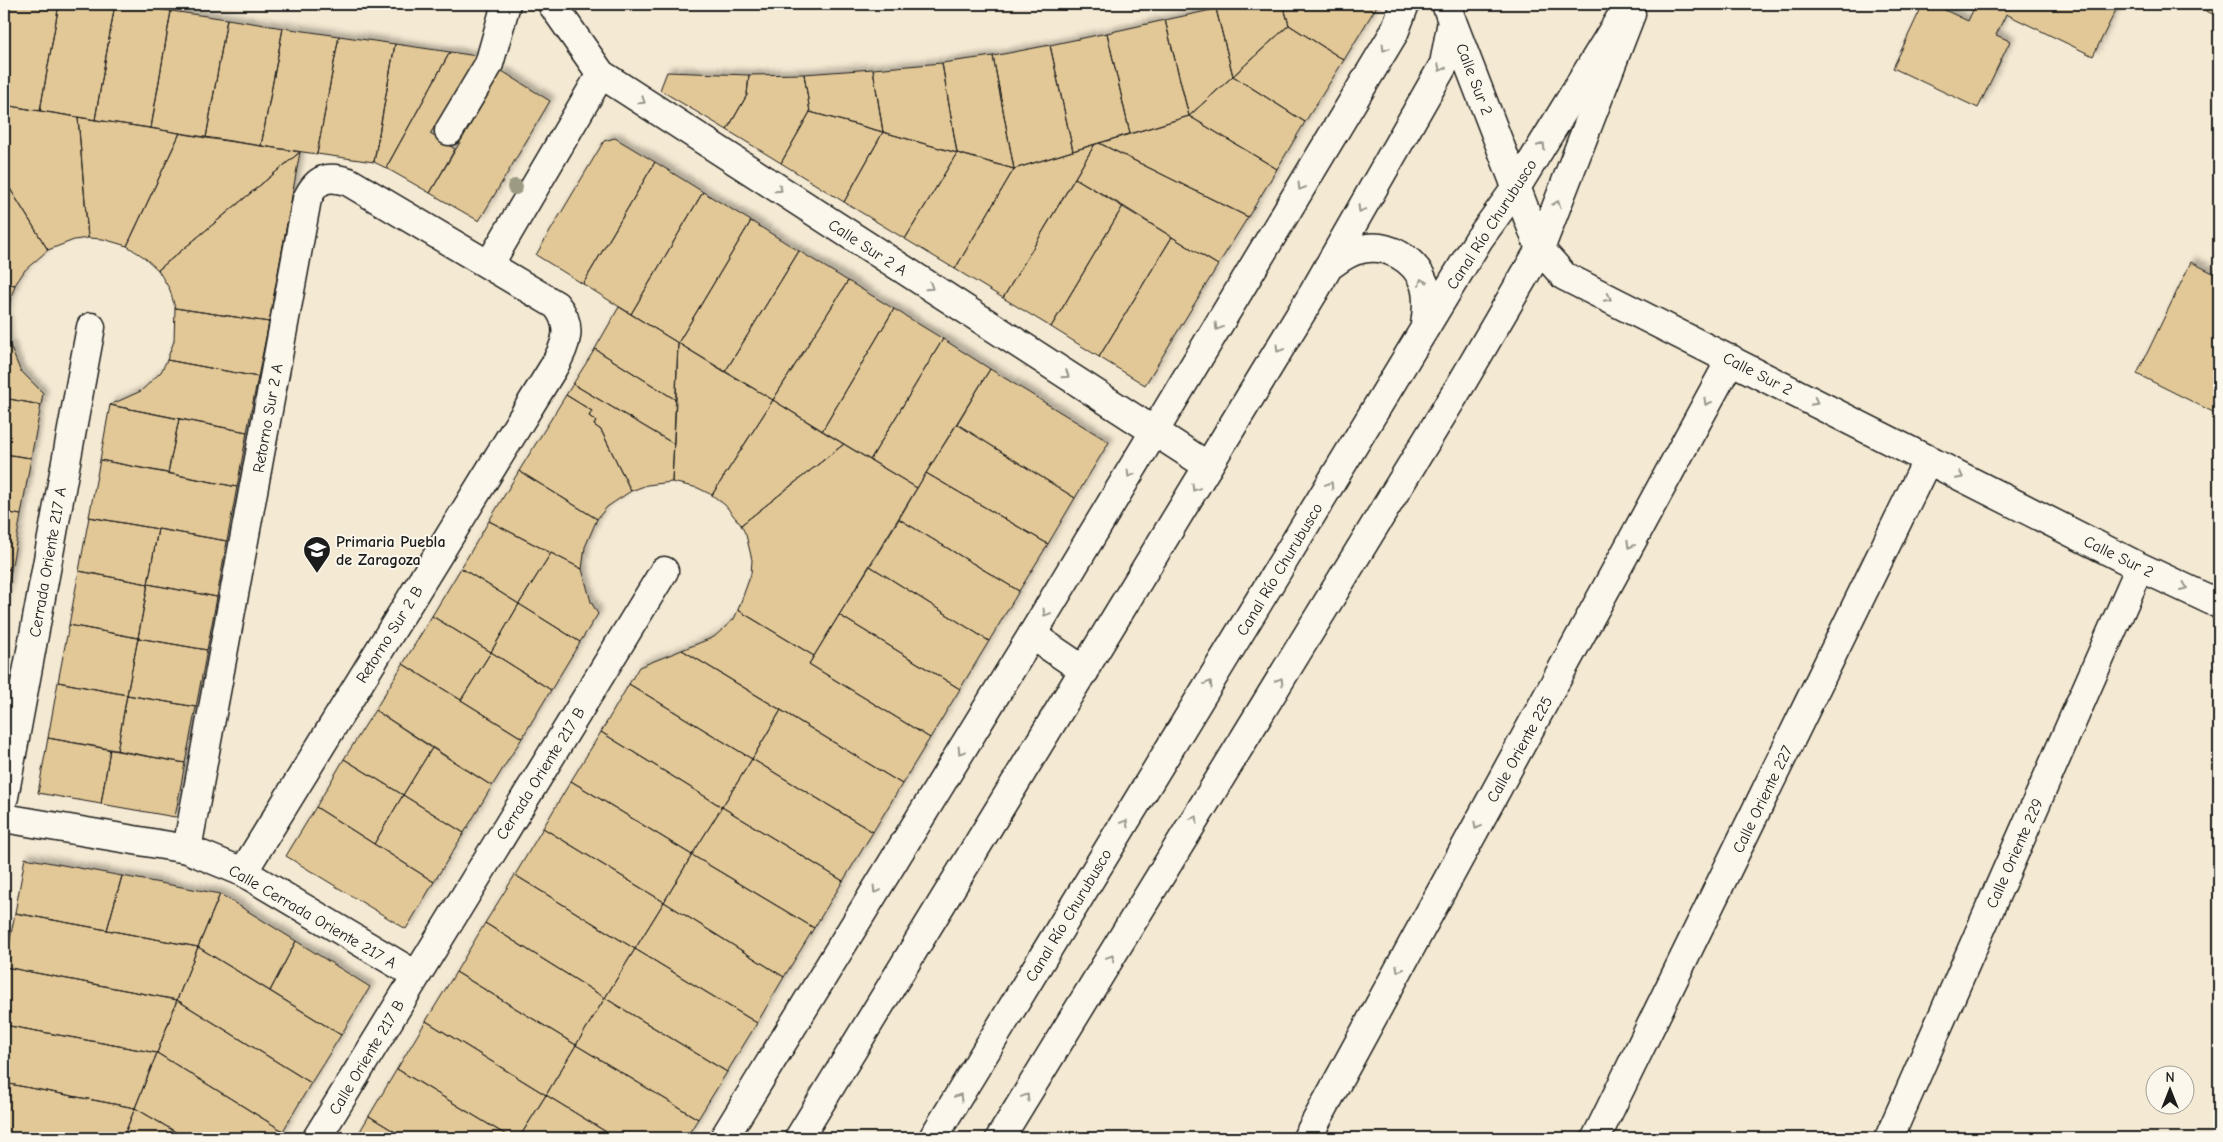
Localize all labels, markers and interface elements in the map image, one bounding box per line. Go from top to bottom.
street label: Calle Sur 2 [1452,41,1496,118]
one-way arrow [1382,43,1392,52]
one-way arrow [1437,63,1447,72]
one-way arrow [637,94,646,104]
one-way arrow [1535,143,1545,152]
street label: Canal Río Churubusco [1443,156,1541,293]
one-way arrow [1298,182,1308,191]
one-way arrow [773,183,782,192]
one-way arrow [1551,200,1562,209]
one-way arrow [1357,204,1367,213]
street label: Calle Sur 2 A [825,216,910,280]
one-way arrow [1418,278,1429,287]
one-way arrow [925,280,934,290]
one-way arrow [1602,292,1611,302]
one-way arrow [1214,321,1224,330]
one-way arrow [1275,344,1285,353]
street label: Calle Sur 2 [1720,349,1795,399]
street label: Retorno Sur 2 A [250,362,286,474]
one-way arrow [1061,368,1070,378]
one-way arrow [1810,396,1819,406]
one-way arrow [1703,397,1713,406]
one-way arrow [1126,468,1136,477]
one-way arrow [1955,470,1964,480]
one-way arrow [1323,482,1333,491]
one-way arrow [1191,483,1201,492]
street label: Cerrada Oriente 217 A [26,486,70,639]
street label: Canal Río Churubusco [1233,500,1327,639]
street label: Calle Sur 2 [2081,532,2156,582]
place label: Primaria Puebla de Zaragoza [336,533,446,569]
school or university icon: Primaria Puebla de Zaragoza [302,535,332,574]
one-way arrow [1626,539,1636,548]
one-way arrow [2179,581,2188,592]
street label: Retorno Sur 2 B [353,583,427,686]
one-way arrow [1042,607,1052,616]
one-way arrow [1274,677,1284,686]
one-way arrow [1202,681,1212,690]
street label: Calle Oriente 225 [1483,693,1556,806]
street label: Cerrada Oriente 217 B [493,704,589,843]
street label: Calle Oriente 227 [1729,742,1797,856]
one-way arrow [958,746,967,755]
street label: Calle Oriente 229 [1983,796,2047,911]
one-way arrow [1189,816,1199,825]
one-way arrow [1118,820,1128,829]
one-way arrow [1473,821,1483,830]
street label: Canal Río Churubusco [1022,846,1116,985]
street label: Calle Cerrada Oriente 217 A [225,861,400,972]
one-way arrow [873,884,882,893]
one-way arrow [1104,954,1114,963]
one-way arrow [1396,963,1406,972]
street label: Calle Oriente 217 B [326,997,408,1118]
north arrow [2146,1064,2196,1114]
text: N [2165,1069,2175,1086]
one-way arrow [952,1093,962,1102]
one-way arrow [1019,1093,1029,1102]

